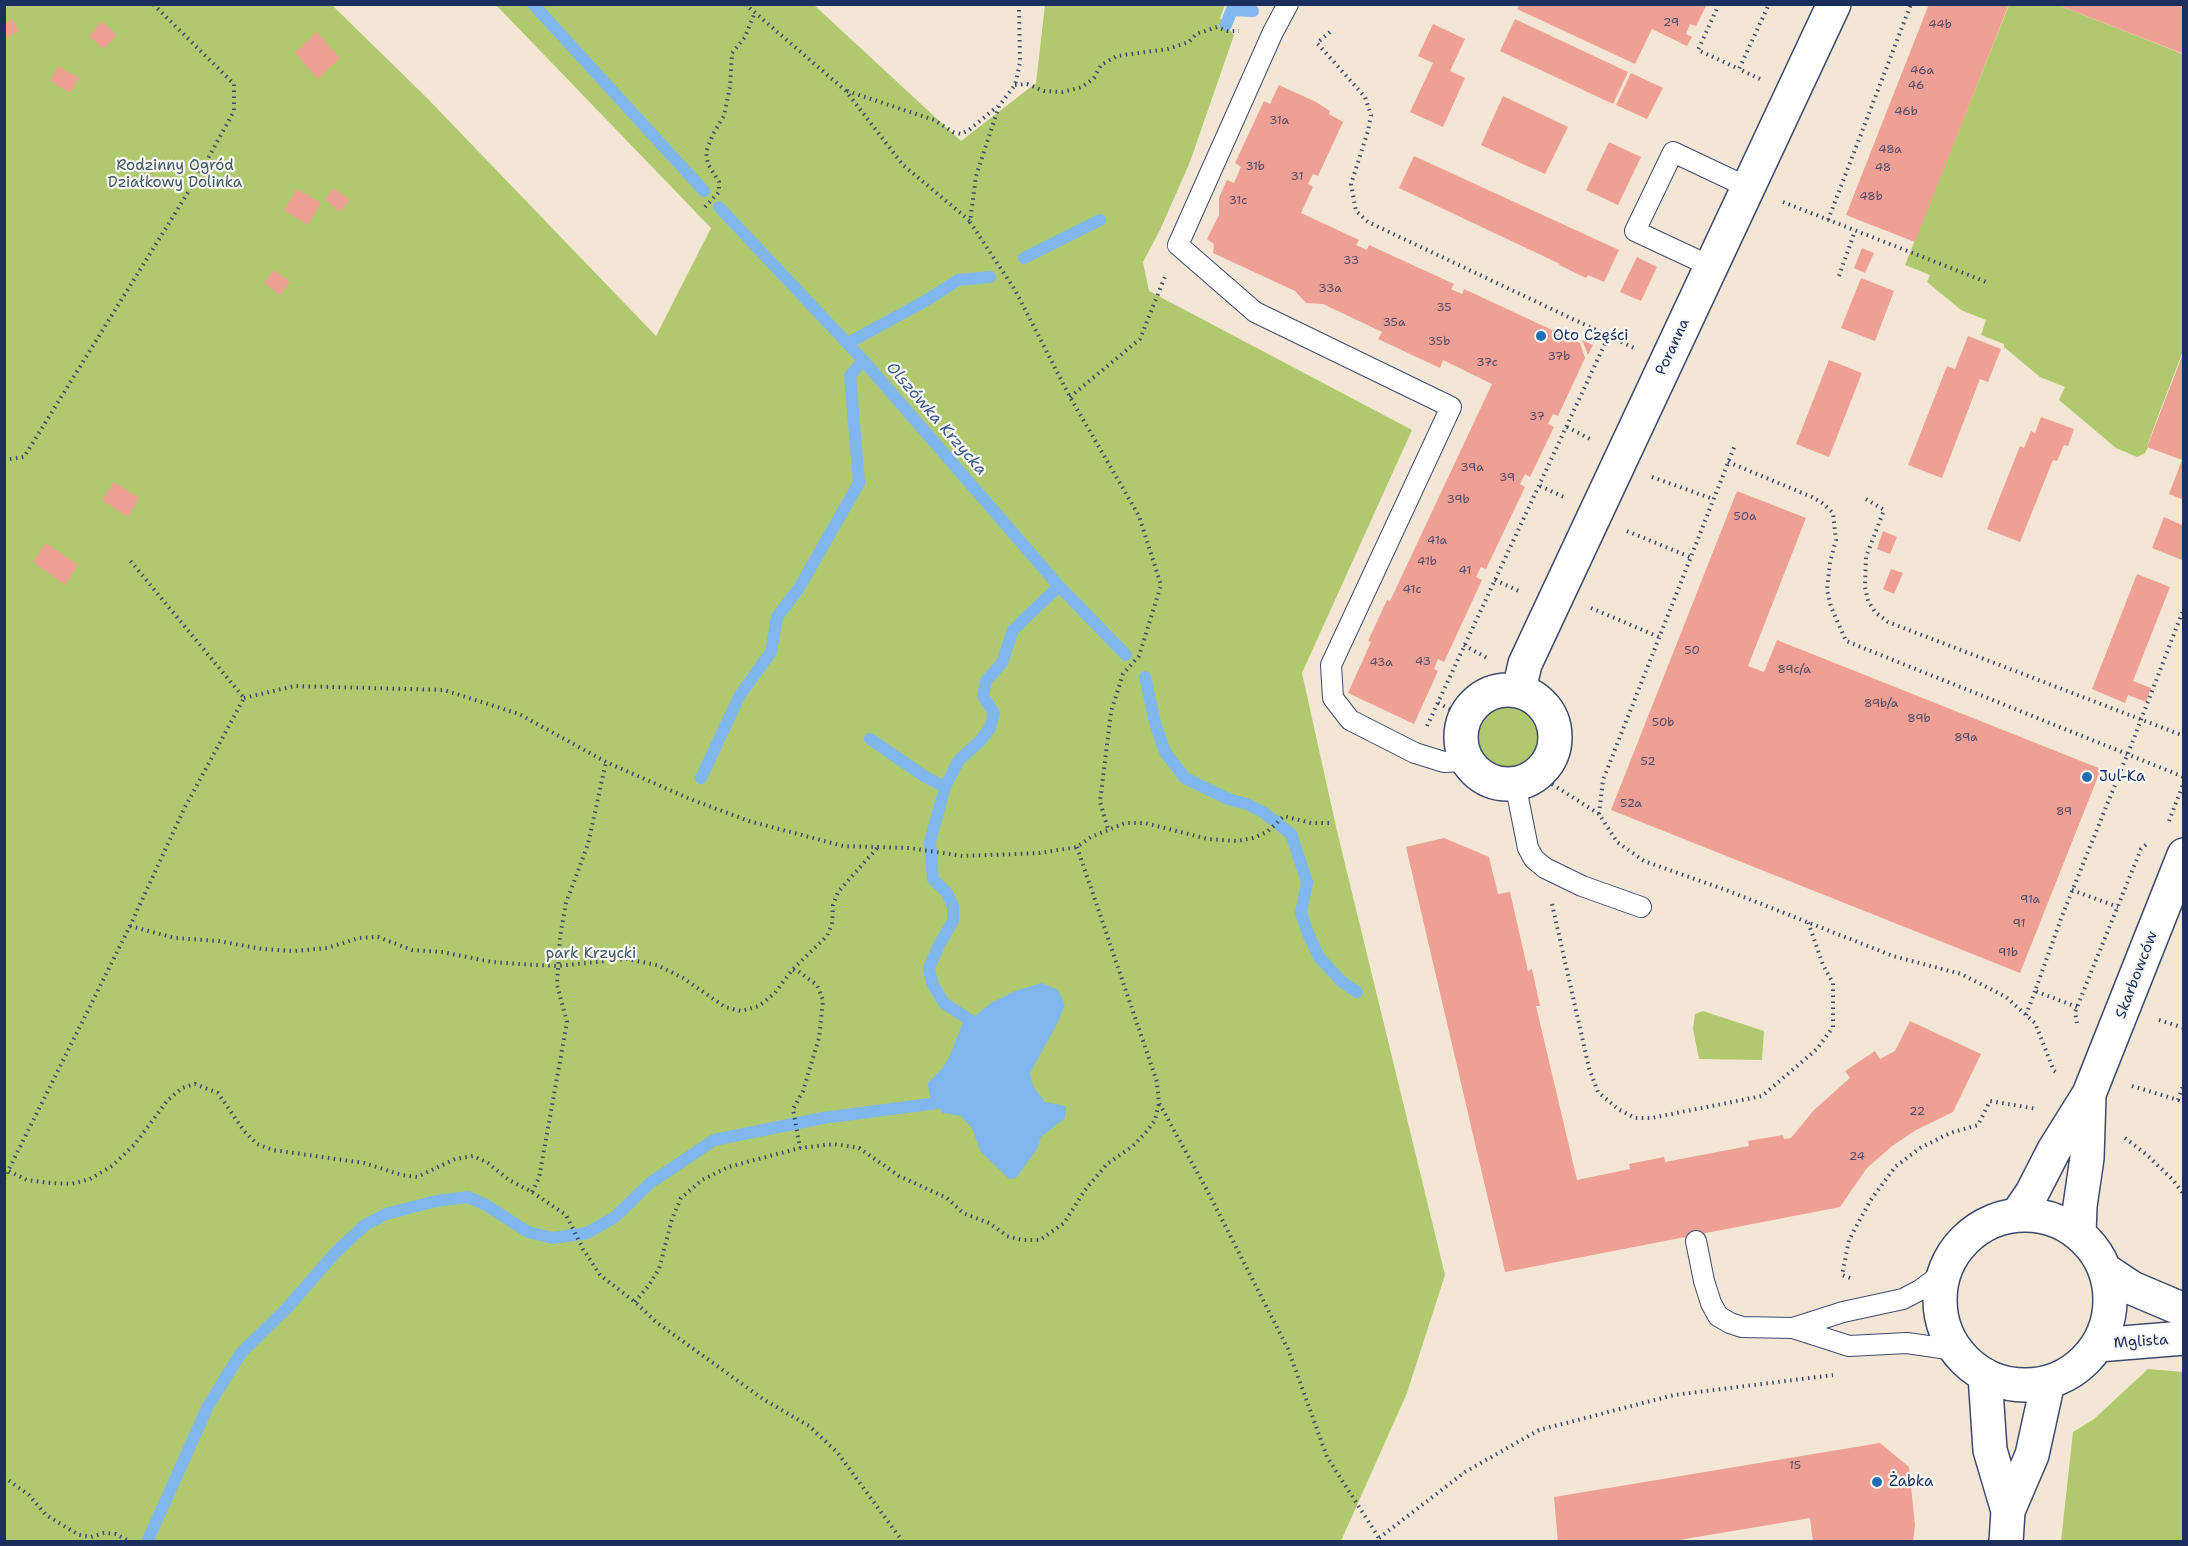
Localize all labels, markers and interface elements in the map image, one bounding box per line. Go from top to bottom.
house number: 29 [1663,16,1679,30]
house number: 44b [1928,18,1952,32]
house number: 46a [1910,64,1934,78]
house number: 46 [1908,79,1924,93]
house number: 46b [1894,105,1918,119]
house number: 31a [1269,114,1289,128]
house number: 48a [1878,143,1902,157]
park label: Rodzinny Ogród Działkowy Dolinka [108,157,242,192]
house number: 31b [1245,160,1265,174]
house number: 48 [1875,161,1891,175]
house number: 31 [1291,170,1303,184]
house number: 48b [1859,190,1883,204]
house number: 31c [1229,194,1247,208]
house number: 33 [1343,254,1359,268]
house number: 33a [1318,282,1342,296]
house number: 35 [1436,301,1452,315]
house number: 35a [1383,316,1405,330]
street label: Poranna [1652,316,1694,378]
place label: Oto Części [1553,327,1628,345]
marker: Oto Części [1534,329,1548,343]
house number: 35b [1428,335,1450,349]
house number: 37b [1548,350,1570,364]
house number: 37c [1476,356,1498,370]
water label: Olszówka Krzycka [882,359,990,479]
house number: 37 [1529,410,1545,424]
house number: 39a [1460,461,1484,475]
house number: 39 [1499,471,1515,485]
house number: 39b [1446,493,1470,507]
house number: 50a [1734,510,1756,524]
house number: 41a [1427,534,1447,548]
house number: 41b [1417,555,1437,569]
house number: 41 [1459,564,1471,578]
house number: 41c [1403,583,1421,597]
house number: 50 [1684,644,1700,658]
house number: 43 [1415,655,1431,669]
house number: 43a [1369,656,1393,670]
house number: 89c/a [1777,663,1811,677]
house number: 89b/a [1864,697,1898,711]
house number: 89b [1907,712,1931,726]
house number: 50b [1652,716,1674,730]
house number: 89a [1954,731,1978,745]
house number: 52 [1640,755,1656,769]
place label: Jul-Ka [2099,768,2145,786]
marker: Jul-Ka [2080,770,2094,784]
house number: 52a [1620,797,1642,811]
house number: 89 [2056,805,2072,819]
house number: 91a [2020,893,2040,907]
house number: 91 [2012,917,2026,931]
street label: Skarbowców [2112,929,2162,1021]
park label: park Krzycki [546,945,636,963]
house number: 91b [1998,946,2018,960]
house number: 22 [1909,1105,1925,1119]
house number: 24 [1849,1150,1865,1164]
street label: Mglista [2113,1331,2169,1353]
house number: 15 [1789,1459,1801,1473]
place label: Żabka [1889,1473,1933,1491]
marker: Żabka [1870,1475,1884,1489]

